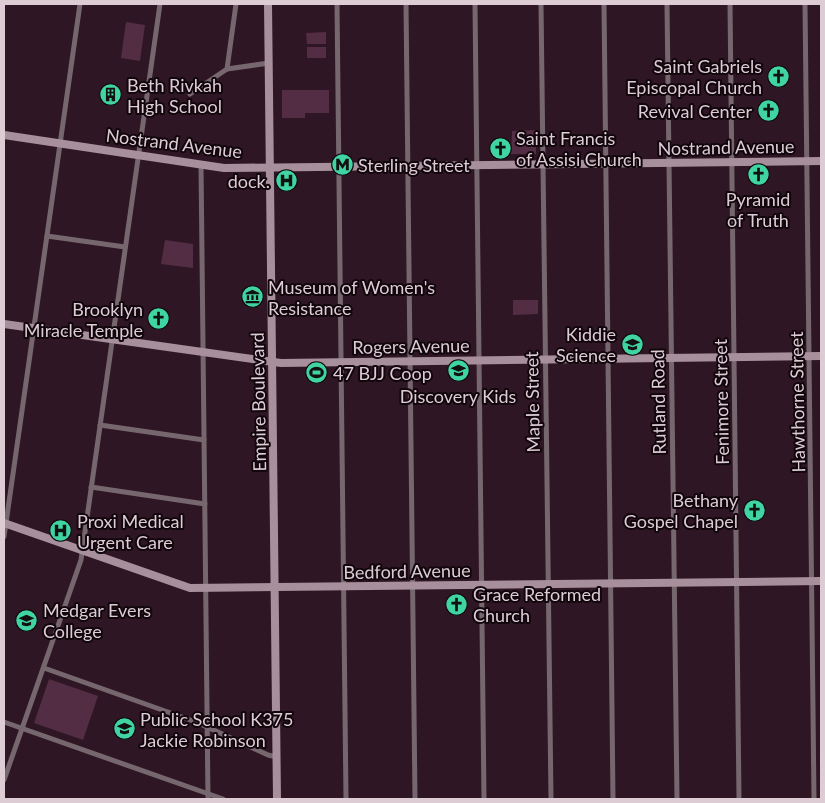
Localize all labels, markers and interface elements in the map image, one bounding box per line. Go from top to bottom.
place label: Saint Gabriels Episcopal Church [626,55,762,98]
church icon: Saint Gabriels Episcopal Church [766,64,790,88]
place label: Beth Rivkah High School [127,74,222,117]
building icon: Beth Rivkah High School [99,83,123,107]
church icon: Revival Center [756,99,780,123]
place label: Revival Center [638,100,752,122]
street label: Nostrand Avenue [105,124,243,162]
place label: Saint Francis of Assisi Church [516,127,642,170]
street label: Nostrand Avenue [657,135,795,159]
church icon: Saint Francis of Assisi Church [488,136,512,160]
metro station icon: Sterling Street [330,153,354,177]
place label: Sterling Street [358,154,470,176]
church icon: Pyramid of Truth [746,162,770,186]
hospital icon: dock. [274,169,298,193]
place label: dock. [228,170,270,192]
place label: Pyramid of Truth [726,188,790,231]
place label: Museum of Women's Resistance [268,276,435,319]
museum icon: Museum of Women's Resistance [240,285,264,309]
place label: Brooklyn Miracle Temple [24,298,143,341]
church icon: Brooklyn Miracle Temple [147,307,171,331]
place label: Kiddie Science [556,323,616,366]
street label: Hawthorne Street [785,331,809,473]
street label: Empire Boulevard [246,332,270,472]
school or university icon: Kiddie Science [620,332,644,356]
street label: Rogers Avenue [352,334,470,358]
street label: Fenimore Street [709,338,733,465]
street label: Rutland Road [646,349,670,455]
street label: Maple Street [520,351,544,453]
school or university icon: Discovery Kids [446,359,470,383]
sports icon: 47 BJJ Coop [305,361,329,385]
place label: 47 BJJ Coop [333,362,432,384]
place label: Discovery Kids [400,385,517,407]
place label: Bethany Gospel Chapel [624,489,739,532]
church icon: Bethany Gospel Chapel [742,498,766,522]
place label: Proxi Medical Urgent Care [77,510,184,553]
hospital icon: Proxi Medical Urgent Care [49,519,73,543]
street label: Bedford Avenue [343,559,471,583]
place label: Grace Reformed Church [473,583,601,626]
church icon: Grace Reformed Church [445,592,469,616]
place label: Medgar Evers College [43,599,151,642]
school or university icon: Medgar Evers College [15,608,39,632]
place label: Public School K375 Jackie Robinson [140,708,293,751]
school or university icon: Public School K375 Jackie Robinson [112,717,136,741]

